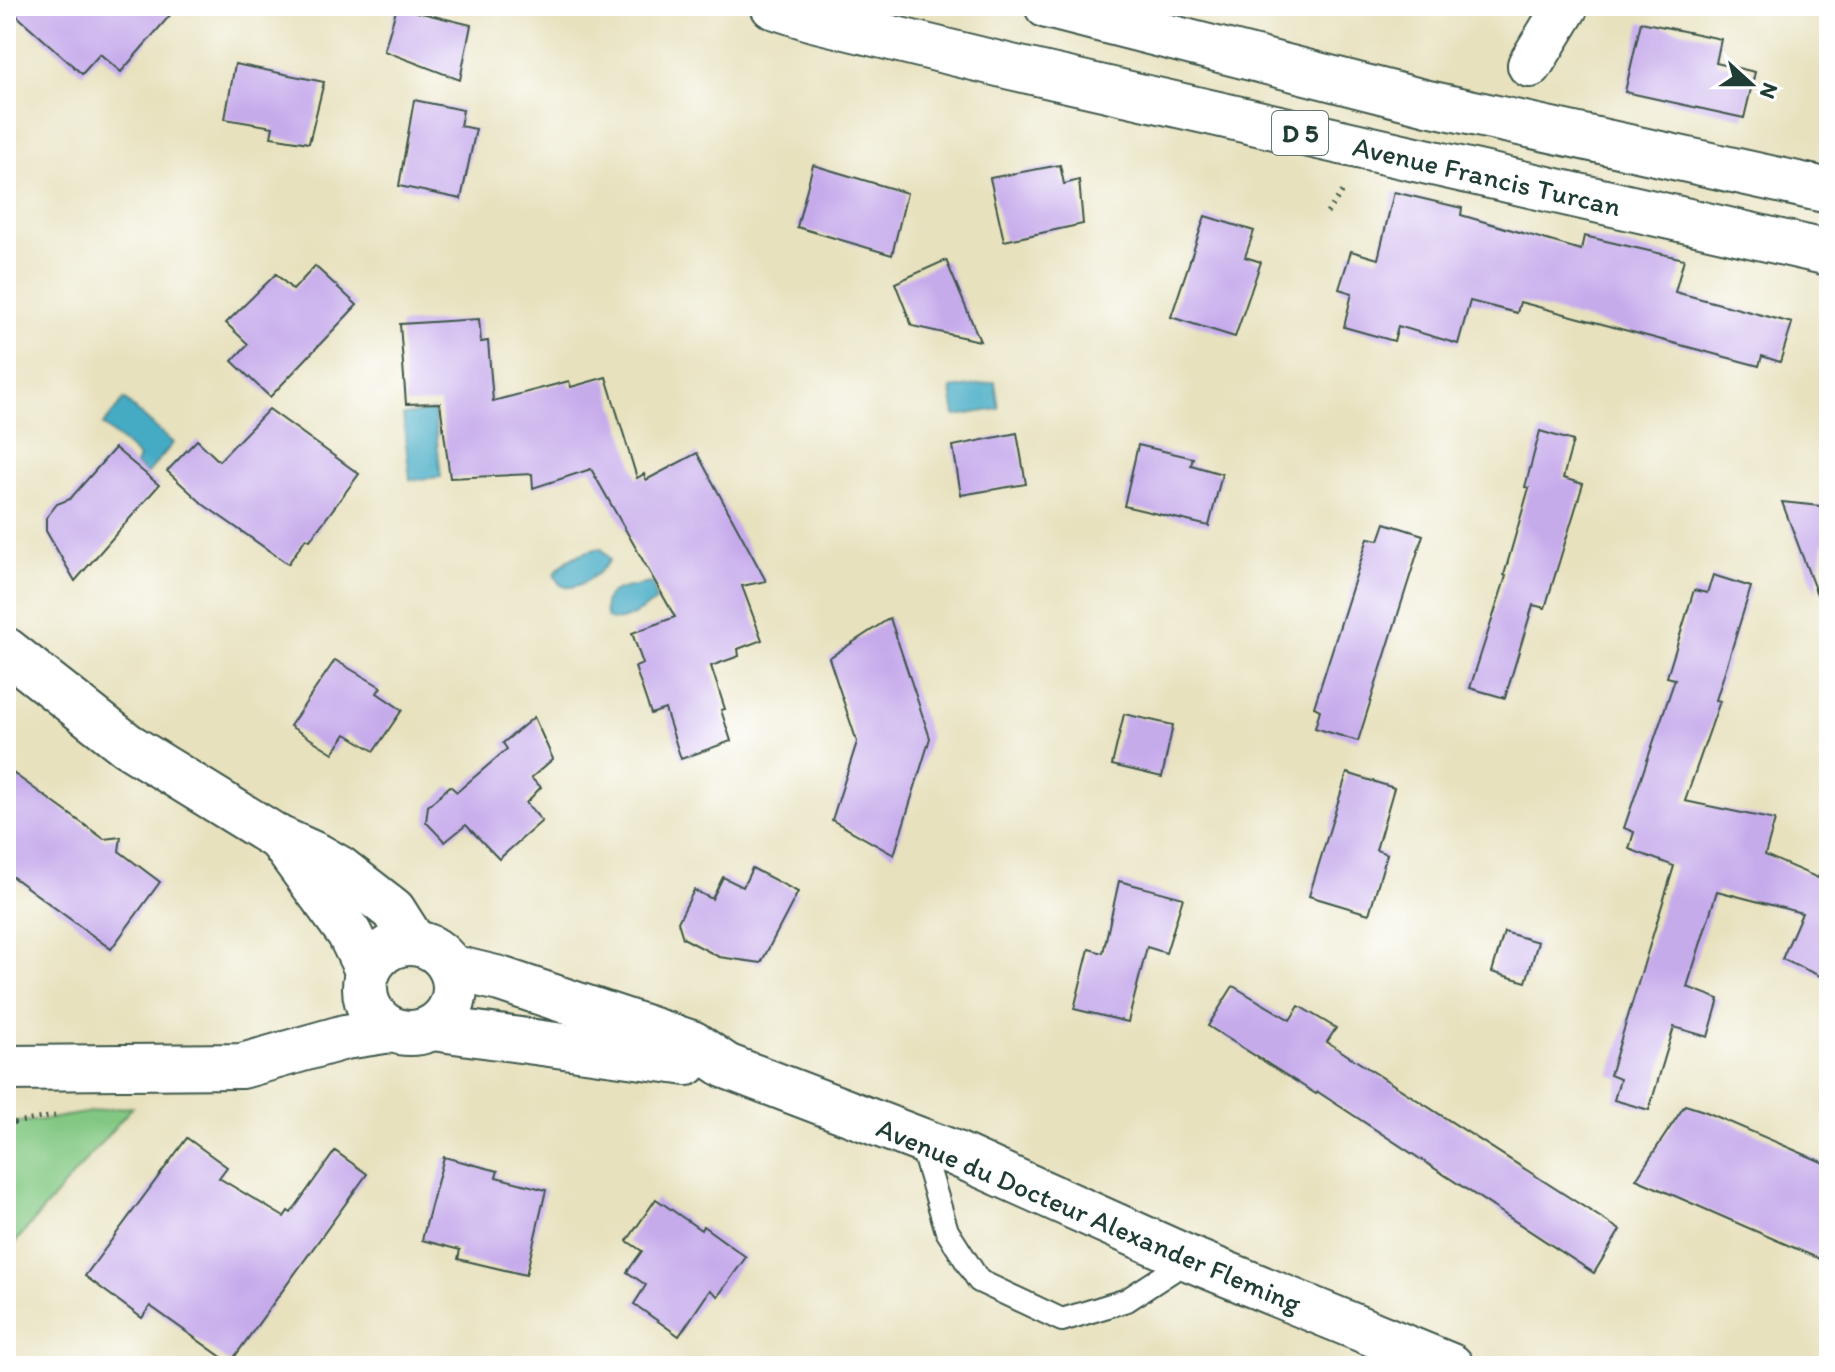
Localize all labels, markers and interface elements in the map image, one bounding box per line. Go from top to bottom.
north arrow [1711,44,1791,124]
text: N [1754,79,1784,103]
road number: D 5 [1272,111,1328,155]
street label: Avenue Francis Turcan [1350,129,1625,223]
street label: Avenue du Docteur Alexander Fleming [872,1110,1307,1320]

